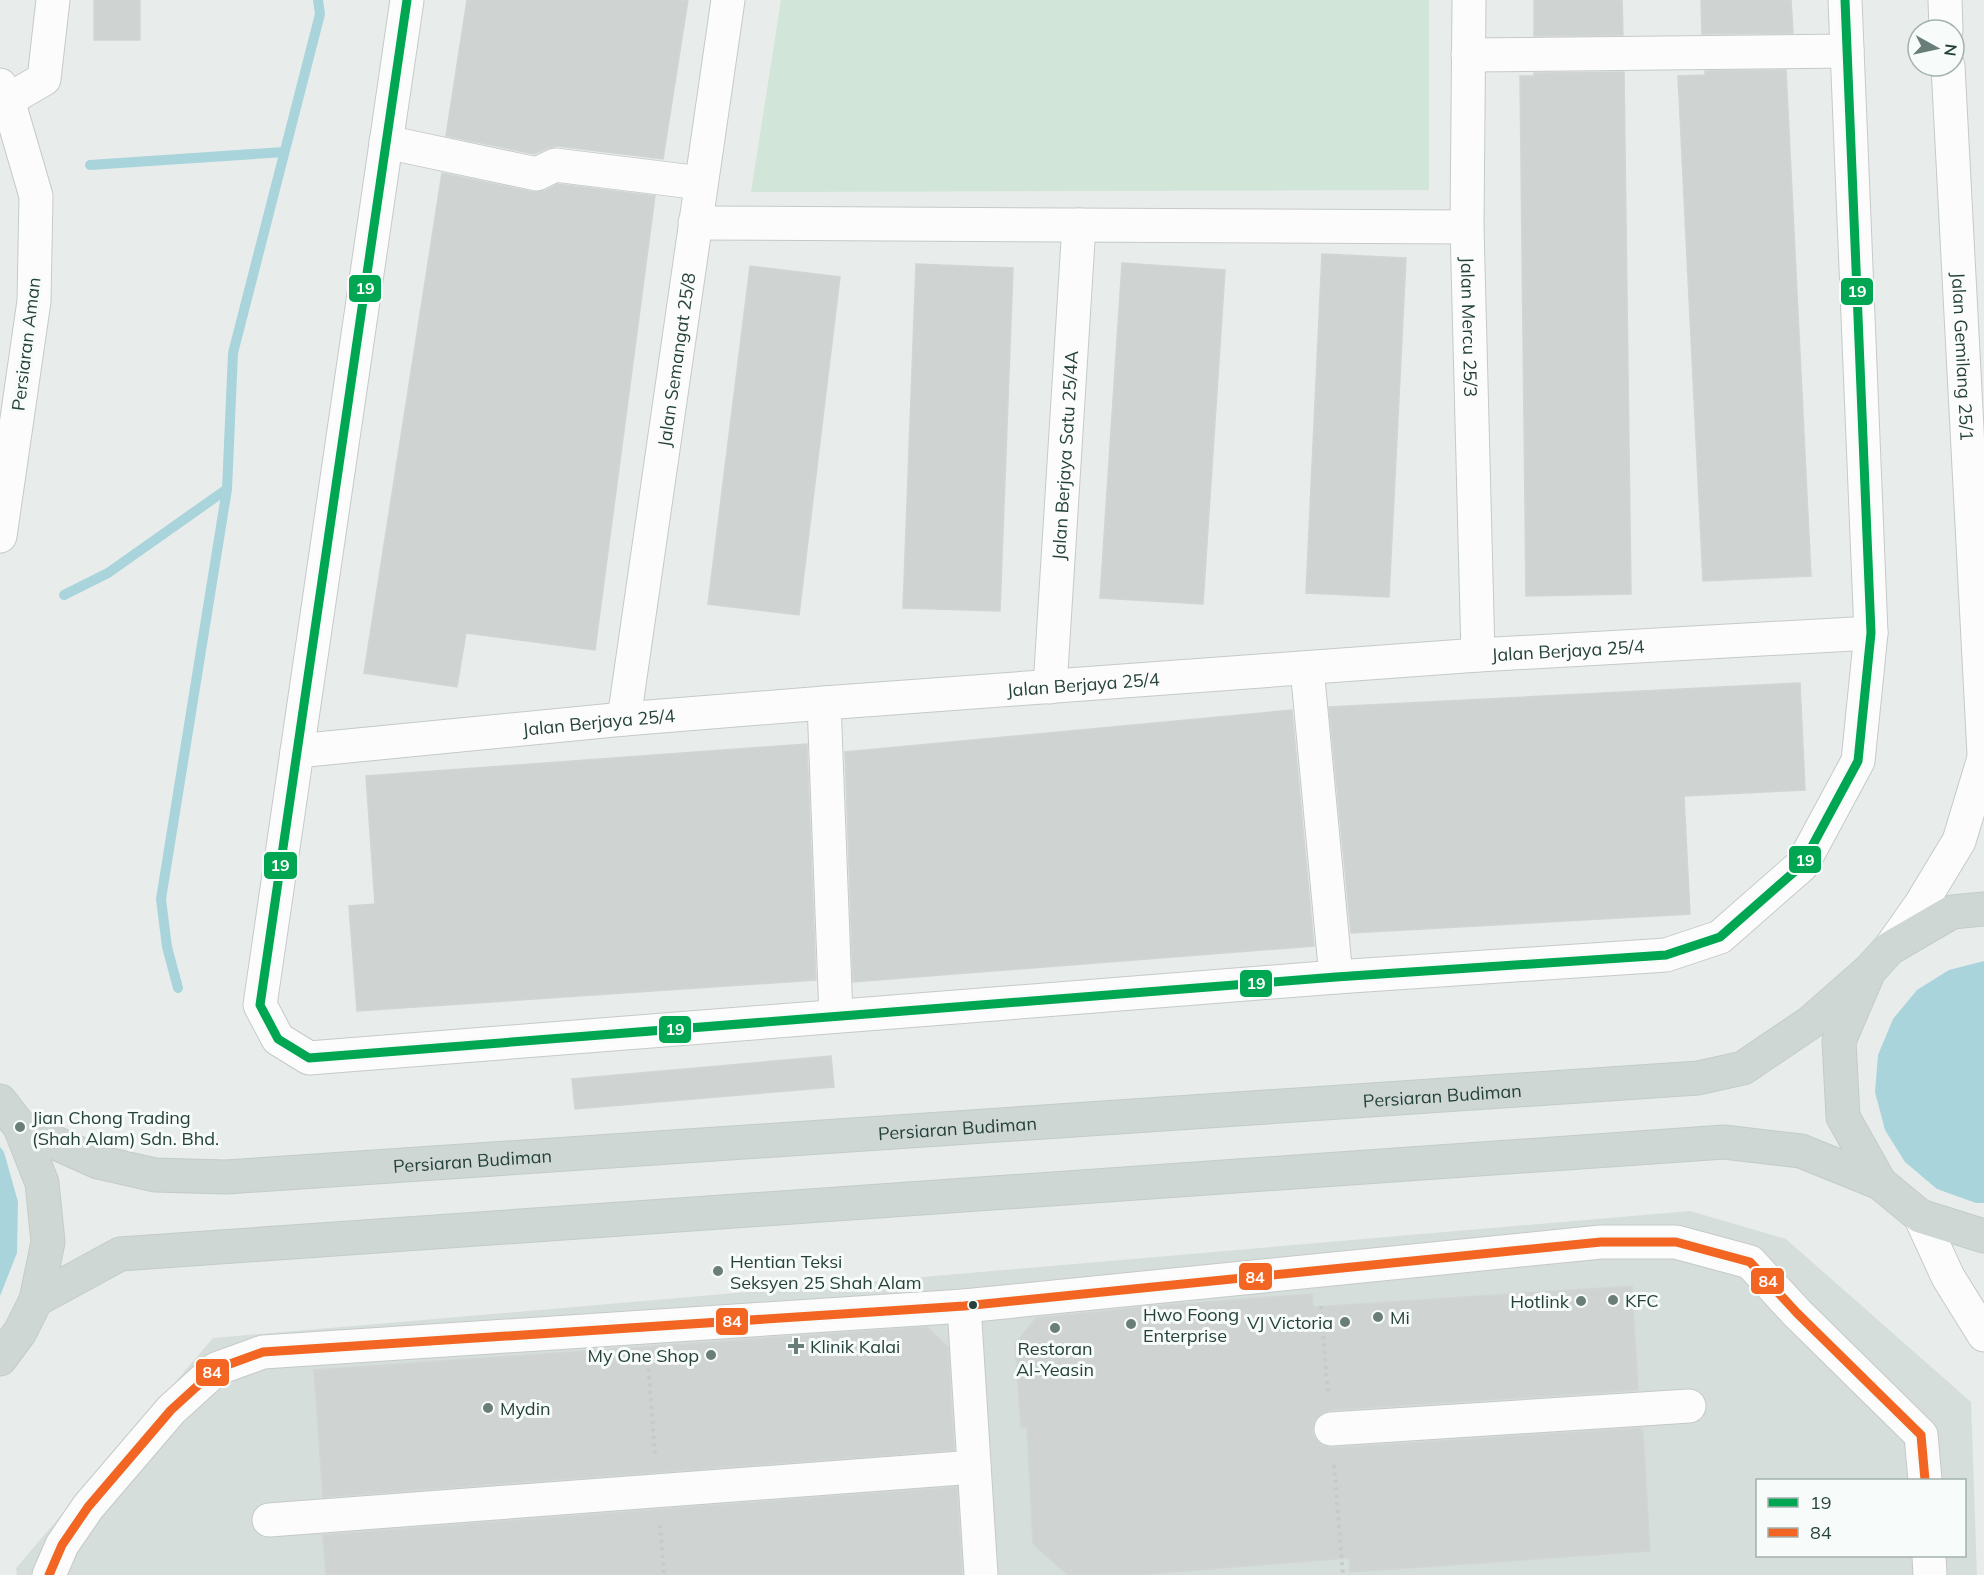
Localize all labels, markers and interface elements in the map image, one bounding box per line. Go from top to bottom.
north arrow [1906,18,1966,78]
text: N [1940,43,1962,57]
street label: Jalan Mercu 25/3 [1456,256,1483,397]
street label: Jalan Semangat 25/8 [652,271,700,448]
street label: Jalan Gemilang 25/1 [1947,272,1979,442]
line badge: 19 [348,274,382,303]
street label: Persiaran Aman [6,276,46,412]
line badge: 19 [1840,277,1874,306]
text: 19 [355,278,375,298]
text: 19 [1847,281,1867,301]
street label: Jalan Berjaya Satu 25/4A [1046,350,1083,561]
street label: Jalan Berjaya 25/4 [1491,634,1645,666]
street label: Jalan Berjaya 25/4 [1006,667,1161,701]
street label: Jalan Berjaya 25/4 [521,703,676,740]
line badge: 19 [1788,845,1822,874]
text: 19 [1795,850,1815,870]
line badge: 19 [263,851,298,880]
text: 19 [270,855,290,875]
line badge: 19 [1239,969,1273,998]
text: 19 [1246,973,1266,993]
line badge: 19 [658,1015,692,1044]
text: 19 [665,1019,685,1039]
street label: Persiaran Budiman [1362,1078,1522,1112]
place label: Jian Chong Trading (Shah Alam) Sdn. Bhd. [32,1106,219,1150]
street label: Persiaran Budiman [877,1111,1038,1145]
marker: Jian Chong Trading (Shah Alam) Sdn. Bhd. [13,1120,27,1134]
street label: Persiaran Budiman [392,1144,553,1177]
place label: Hentian Teksi Seksyen 25 Shah Alam [730,1250,922,1294]
line badge: 84 [1238,1262,1273,1291]
marker: Hentian Teksi Seksyen 25 Shah Alam [711,1264,725,1278]
text: 84 [1245,1267,1265,1287]
line badge: 84 [1750,1267,1785,1295]
text: 84 [1758,1271,1778,1291]
place label: KFC [1625,1289,1659,1312]
place label: Hotlink [1510,1290,1570,1313]
marker: KFC [1606,1293,1620,1307]
marker: Hotlink [1574,1294,1588,1308]
unlabelled marker [967,1299,979,1311]
place label: Hwo Foong Enterprise [1143,1303,1239,1347]
place label: Mi [1390,1306,1410,1329]
line badge: 84 [715,1307,749,1336]
marker: Mi [1371,1310,1385,1324]
text: 84 [722,1311,742,1331]
place label: VJ Victoria [1247,1311,1333,1334]
marker: VJ Victoria [1338,1315,1352,1329]
marker: Hwo Foong Enterprise [1124,1317,1138,1331]
marker: Restoran Al-Yeasin [1048,1321,1062,1335]
place label: Klinik Kalai [810,1335,900,1358]
marker: Klinik Kalai [787,1337,805,1355]
place label: Restoran Al-Yeasin [1016,1337,1094,1381]
place label: My One Shop [588,1344,699,1367]
marker: My One Shop [704,1348,718,1362]
line badge: 84 [195,1358,230,1387]
text: 84 [202,1362,222,1382]
place label: Mydin [500,1397,551,1420]
marker: Mydin [481,1401,495,1415]
legend [1756,1479,1966,1557]
text: 19 [1810,1491,1832,1514]
text: 84 [1810,1521,1832,1544]

